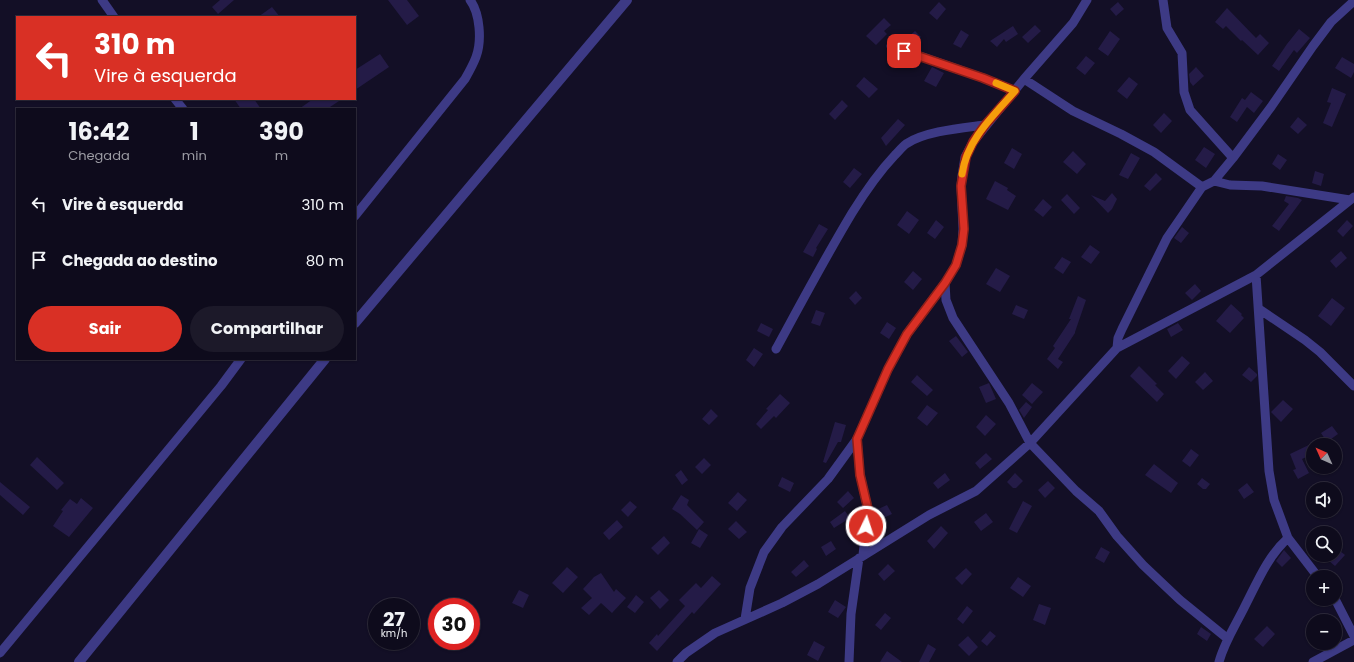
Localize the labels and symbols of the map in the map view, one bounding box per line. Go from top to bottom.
pin [887,34,921,68]
north arrow [1306,438,1342,474]
position arrow [845,505,887,547]
speed limit sign: 30 [428,598,480,650]

